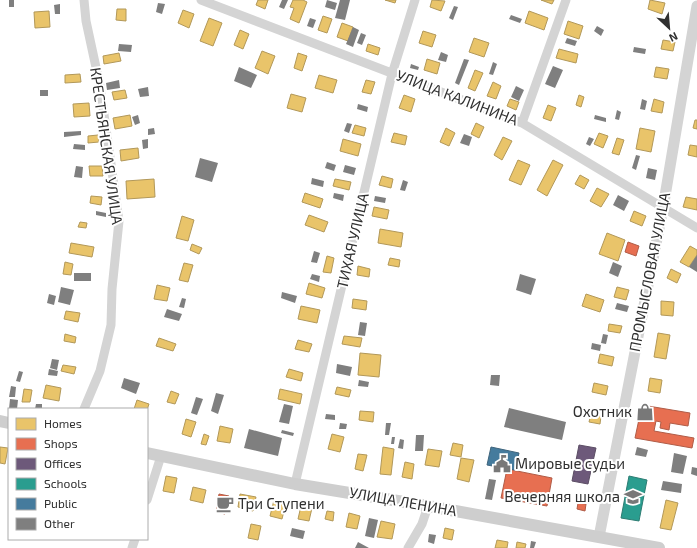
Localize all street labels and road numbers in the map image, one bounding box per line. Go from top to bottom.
street label: КРЕСТЬЯНСКАЯ УЛИЦА [87,66,127,226]
street label: УЛИЦА КАЛИНИНА [394,66,521,129]
street label: ТИХАЯ УЛИЦА [332,190,372,290]
street label: ПРОМЫСЛОВАЯ УЛИЦА [625,190,673,353]
street label: УЛИЦА ЛЕНИНА [348,483,459,519]

